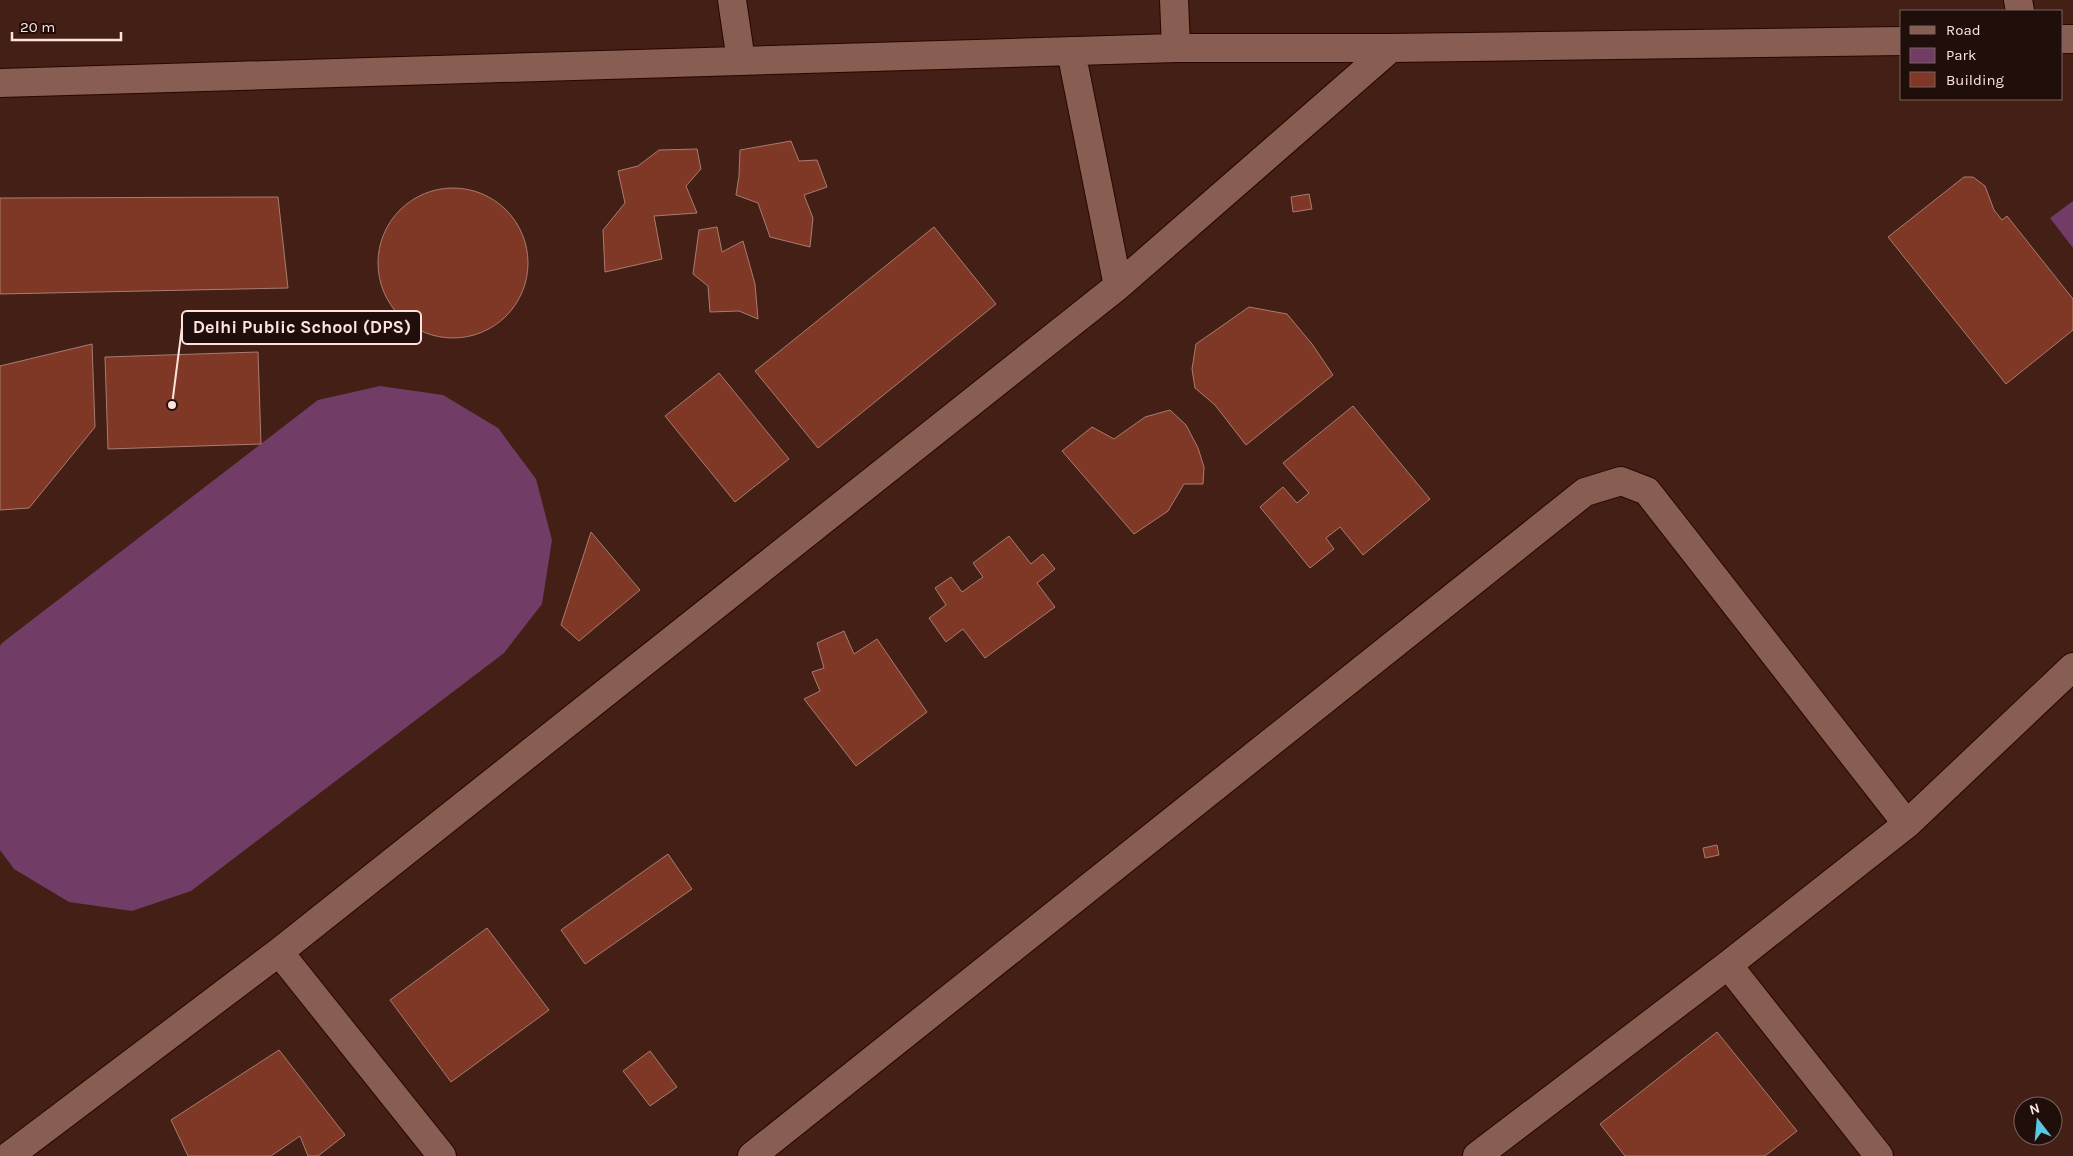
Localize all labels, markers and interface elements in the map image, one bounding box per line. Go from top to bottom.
scale bar [12,10,121,42]
legend [1900,10,2063,100]
text: 20 m [20,18,55,36]
text: Road [1946,21,1981,39]
text: Park [1946,46,1976,64]
text: Building [1946,71,2004,89]
callout: Delhi Public School (DPS) [182,311,421,344]
text: Delhi Public School (DPS) [193,316,411,338]
north arrow [2013,1096,2063,1146]
text: N [2027,1099,2042,1119]

